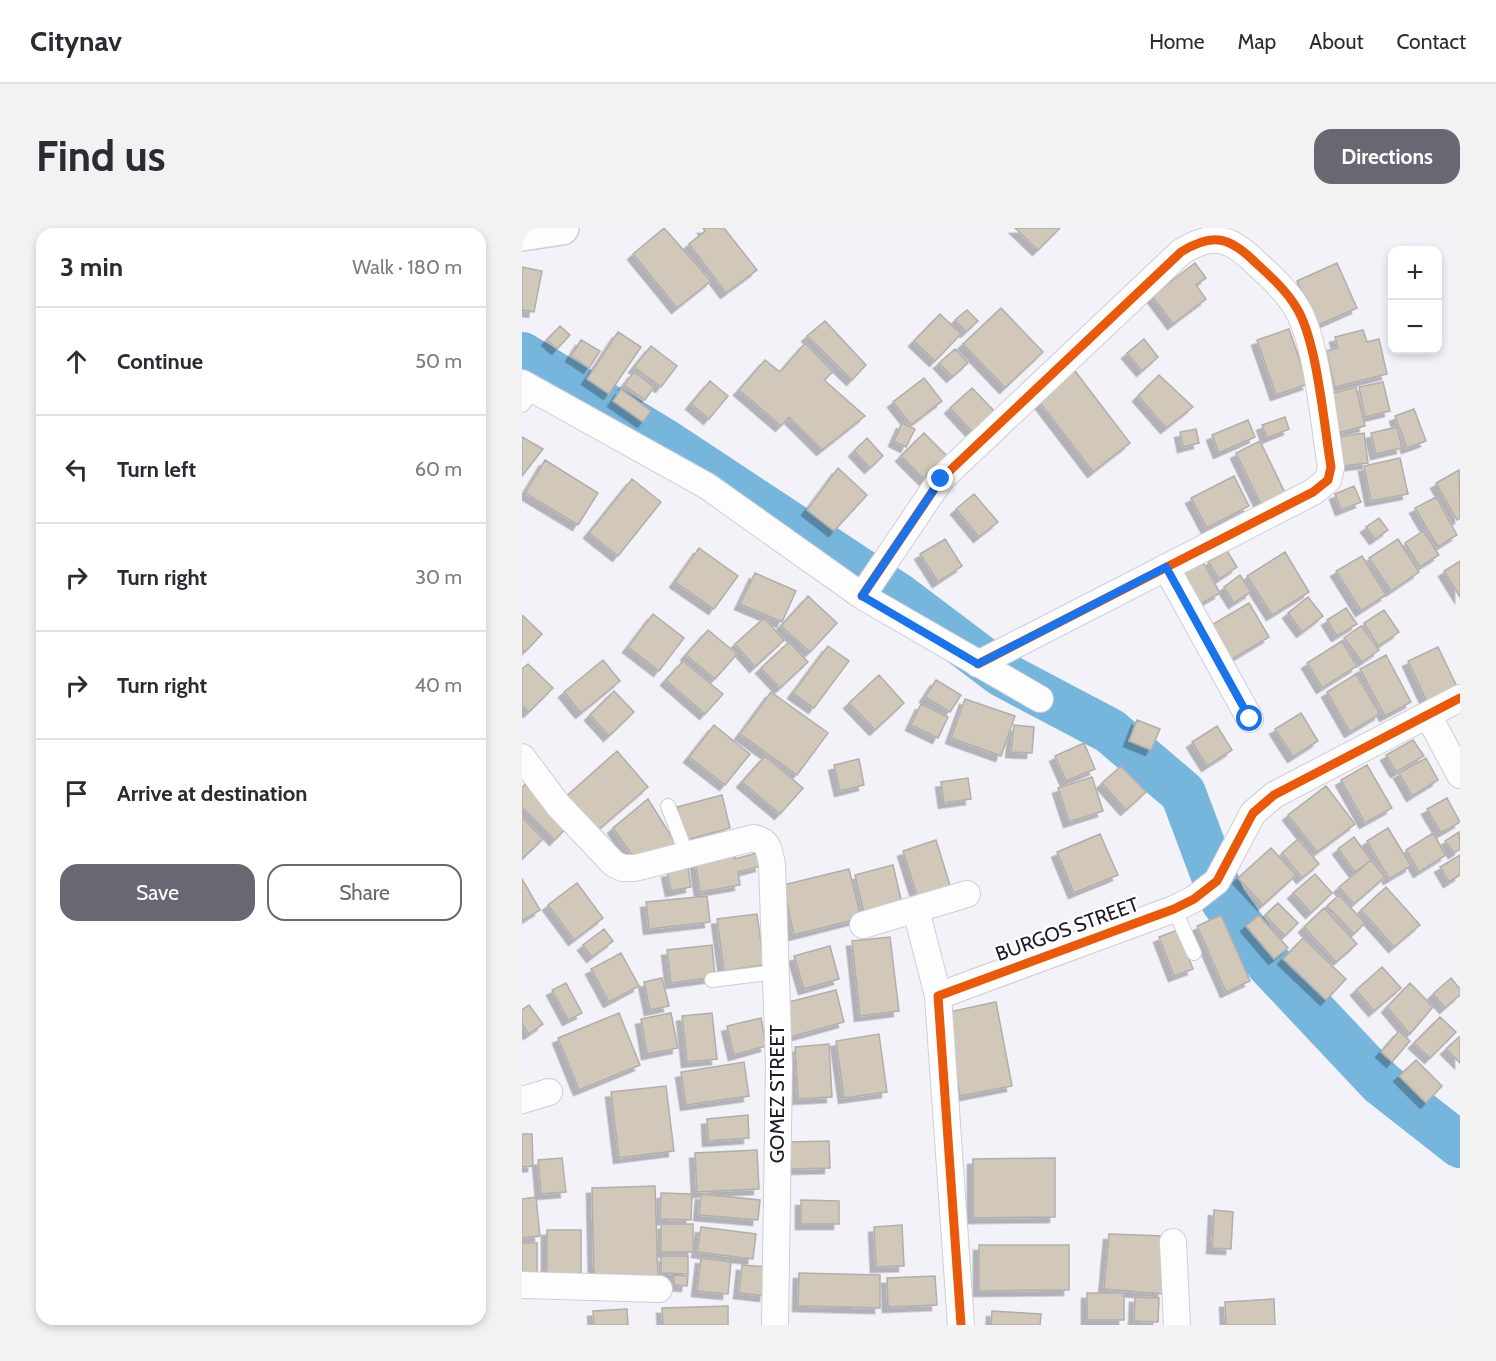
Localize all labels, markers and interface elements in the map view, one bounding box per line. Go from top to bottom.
text: Citynav [30,24,122,58]
text: Home [1149,29,1205,54]
text: Map [1238,29,1276,54]
text: About [1309,29,1363,54]
text: Contact [1396,29,1466,54]
button: Directions [1314,129,1460,184]
text: Find us [36,130,165,182]
map controls [1388,246,1442,354]
button: + [1388,246,1442,300]
text: 3 min [60,251,123,283]
text: Walk · 180 m [352,255,462,279]
button: − [1388,300,1442,354]
icon: ahead [60,345,93,378]
text: Continue [117,348,203,375]
text: 50 m [415,349,462,373]
icon: left [60,453,93,486]
text: Turn left [117,456,196,483]
text: 60 m [415,457,462,481]
route end [927,465,953,491]
icon: right [60,561,93,594]
text: Turn right [117,564,207,591]
text: 30 m [415,565,462,589]
icon: right [60,669,93,702]
text: Turn right [117,672,207,699]
text: 40 m [414,673,462,697]
route start [1236,705,1262,731]
icon: arrive [60,777,93,810]
text: Arrive at destination [117,780,307,807]
button: Save [60,864,255,921]
button: Share [267,864,462,921]
street label: BURGOS STREET [992,892,1142,966]
street label: GOMEZ STREET [765,1024,789,1163]

